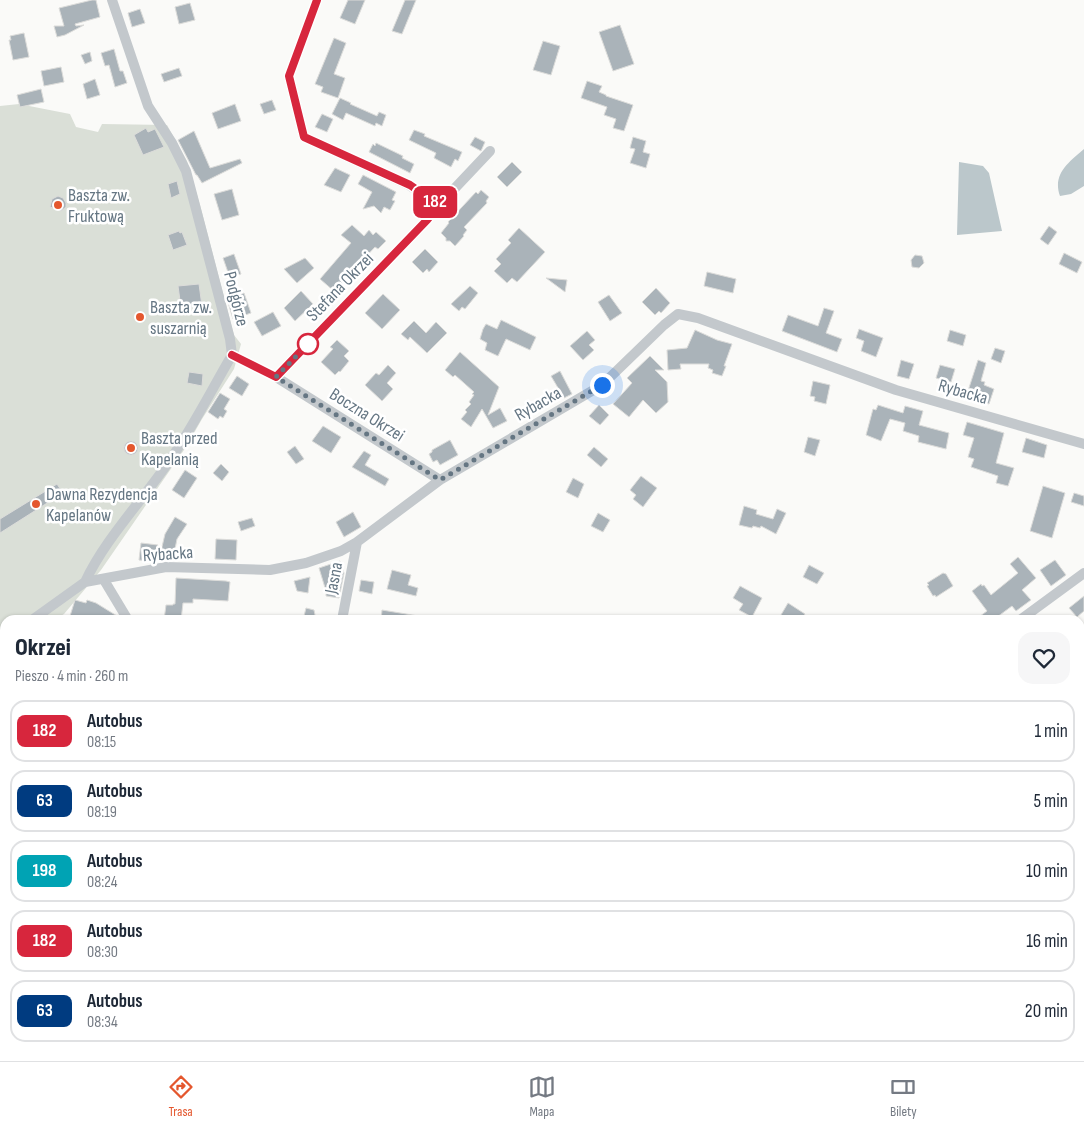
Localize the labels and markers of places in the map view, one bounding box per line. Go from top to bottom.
place label: Baszta zw. Fruktową [68,185,130,227]
marker: Baszta zw. Fruktową [52,199,64,211]
place label: Baszta zw. suszarnią [150,297,212,339]
marker: Baszta zw. suszarnią [134,311,146,323]
unlabelled marker [297,333,319,355]
place label: Baszta przed Kapelanią [141,428,217,470]
marker: Baszta przed Kapelanią [125,442,137,454]
place label: Dawna Rezydencja Kapelanów [46,484,158,526]
marker: Dawna Rezydencja Kapelanów [30,498,42,510]

